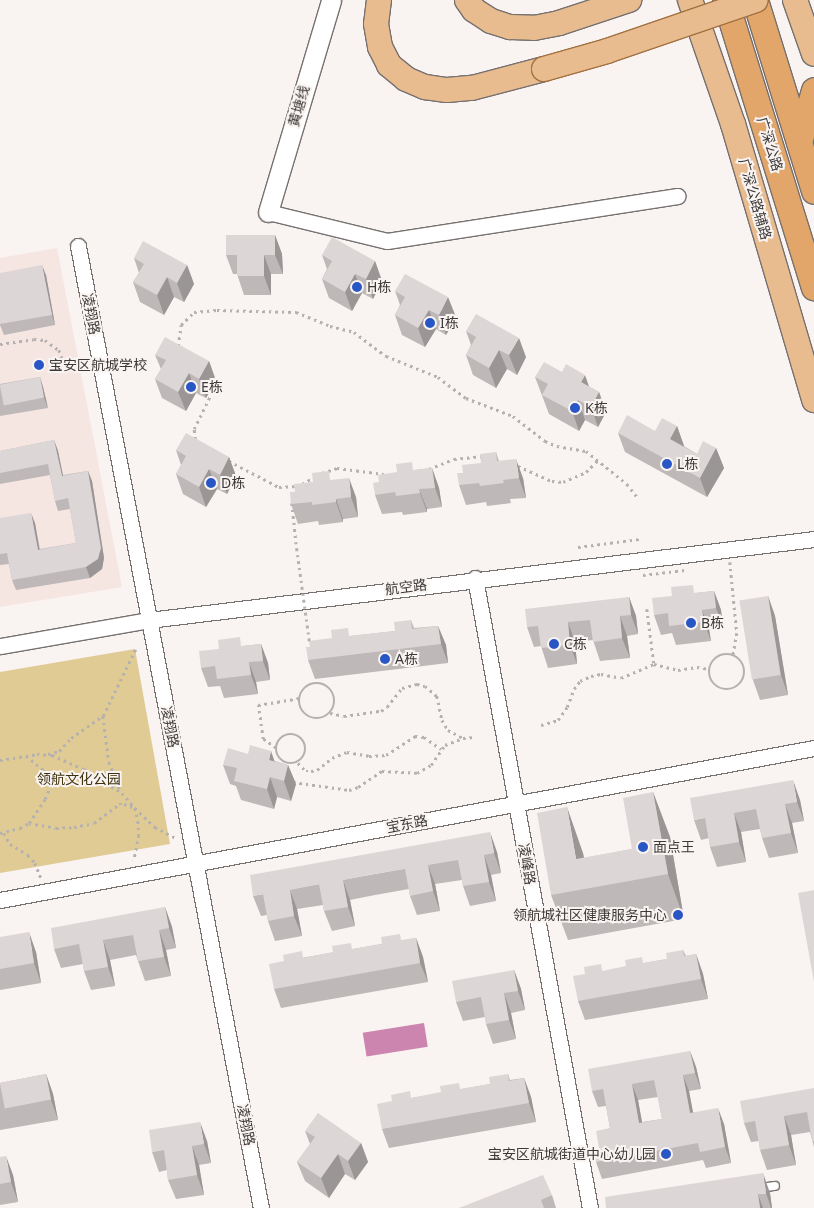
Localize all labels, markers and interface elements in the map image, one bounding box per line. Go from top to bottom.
street label: 黄塘线 [285,83,313,129]
street label: 广深公路 [754,115,786,173]
street label: 广深公路辅路 [735,156,775,242]
place label: H栋 [367,279,391,295]
marker: H栋 [351,281,363,293]
street label: 凌翔路 [79,292,103,336]
place label: I栋 [440,315,459,331]
marker: I栋 [424,317,436,329]
place label: 宝安区航城学校 [49,357,147,373]
marker: 宝安区航城学校 [33,359,45,371]
place label: E栋 [201,379,223,395]
marker: E栋 [185,381,197,393]
place label: K栋 [585,400,608,416]
marker: K栋 [569,402,581,414]
place label: L栋 [677,456,698,472]
marker: L栋 [661,458,673,470]
place label: D栋 [221,475,245,491]
marker: D栋 [205,477,217,489]
street label: 航空路 [384,576,428,598]
place label: B栋 [701,615,724,631]
marker: B栋 [685,617,697,629]
place label: C栋 [564,636,587,652]
marker: C栋 [548,638,560,650]
place label: A栋 [395,651,418,667]
marker: A栋 [379,653,391,665]
street label: 凌翔路 [158,705,182,749]
park label: 领航文化公园 [37,771,121,787]
street label: 宝东路 [385,812,429,836]
place label: 面点王 [653,839,695,855]
marker: 面点王 [637,841,649,853]
street label: 凌峰路 [515,842,539,886]
place label: 领航城社区健康服务中心 [513,907,667,923]
marker: 领航城社区健康服务中心 [671,908,685,922]
street label: 凌翔路 [234,1103,258,1147]
place label: 宝安区航城街道中心幼儿园 [488,1146,656,1162]
marker: 宝安区航城街道中心幼儿园 [660,1148,672,1160]

